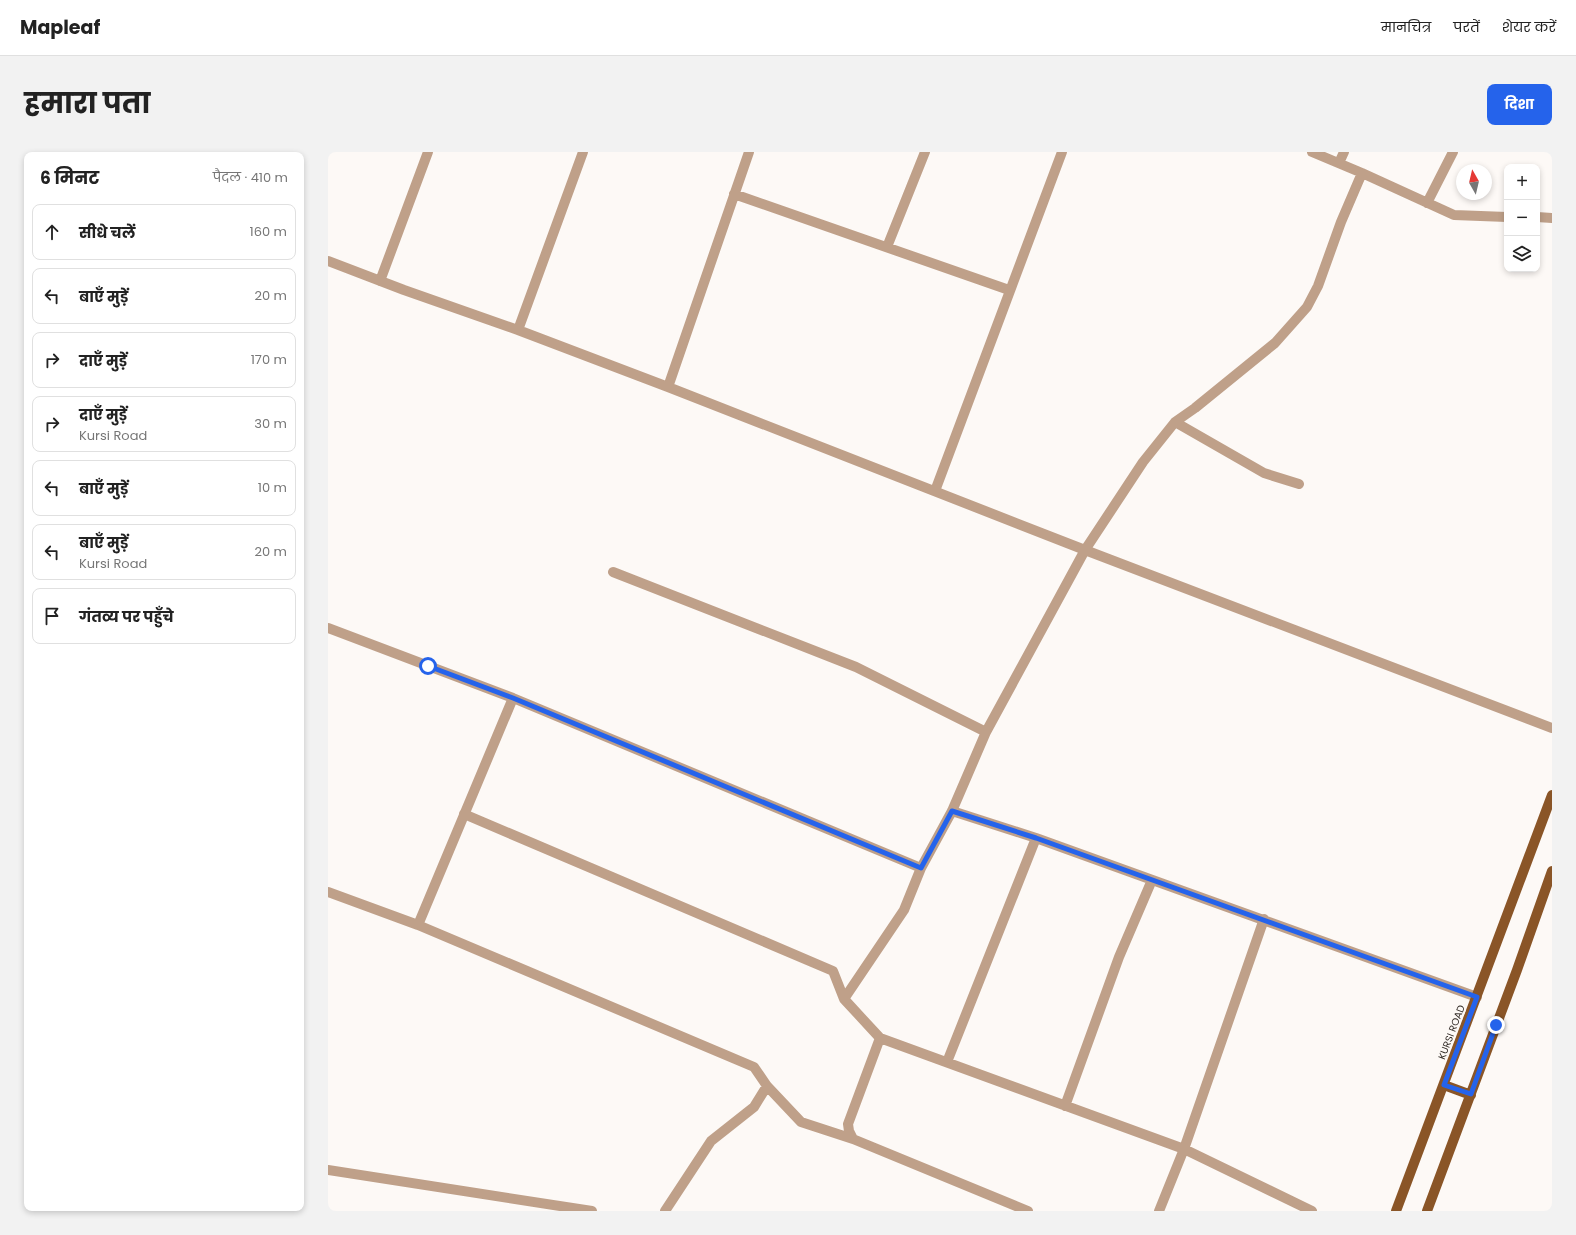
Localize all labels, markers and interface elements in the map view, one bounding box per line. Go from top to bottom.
text: Mapleaf [20,14,100,41]
text: मानचित्र [1381,17,1431,37]
text: परतें [1453,17,1480,37]
text: शेयर करें [1502,17,1556,37]
text: हमारा पता [24,84,150,123]
button: दिशा [1487,84,1552,125]
north arrow [1456,164,1492,200]
map controls [1504,164,1540,272]
button: + [1504,164,1540,200]
text: 6 मिनट [40,166,99,190]
text: पैदल · 410 m [213,168,288,187]
button: − [1504,200,1540,236]
icon: ahead [41,221,63,243]
text: सीधे चलें [79,222,135,243]
text: 160 m [250,222,287,241]
button: layers [1504,236,1540,272]
icon: left [41,285,63,307]
text: बाएँ मुड़ें [79,286,128,307]
text: 20 m [254,286,287,305]
icon: right [41,349,63,371]
text: दाएँ मुड़ें [79,350,127,371]
text: 170 m [251,350,287,369]
text: दाएँ मुड़ें [79,404,127,425]
icon: right [41,413,63,435]
text: 30 m [254,414,287,433]
text: Kursi Road [79,426,147,445]
icon: left [41,477,63,499]
text: बाएँ मुड़ें [79,478,128,499]
text: 10 m [258,478,287,497]
text: बाएँ मुड़ें [79,532,128,553]
icon: left [41,541,63,563]
text: 20 m [254,542,287,561]
text: Kursi Road [79,554,147,573]
icon: arrive [41,605,63,627]
text: गंतव्य पर पहुँचे [79,606,174,627]
route start [419,657,437,675]
street label: KURSI ROAD [1434,1003,1469,1062]
route end [1487,1016,1505,1034]

